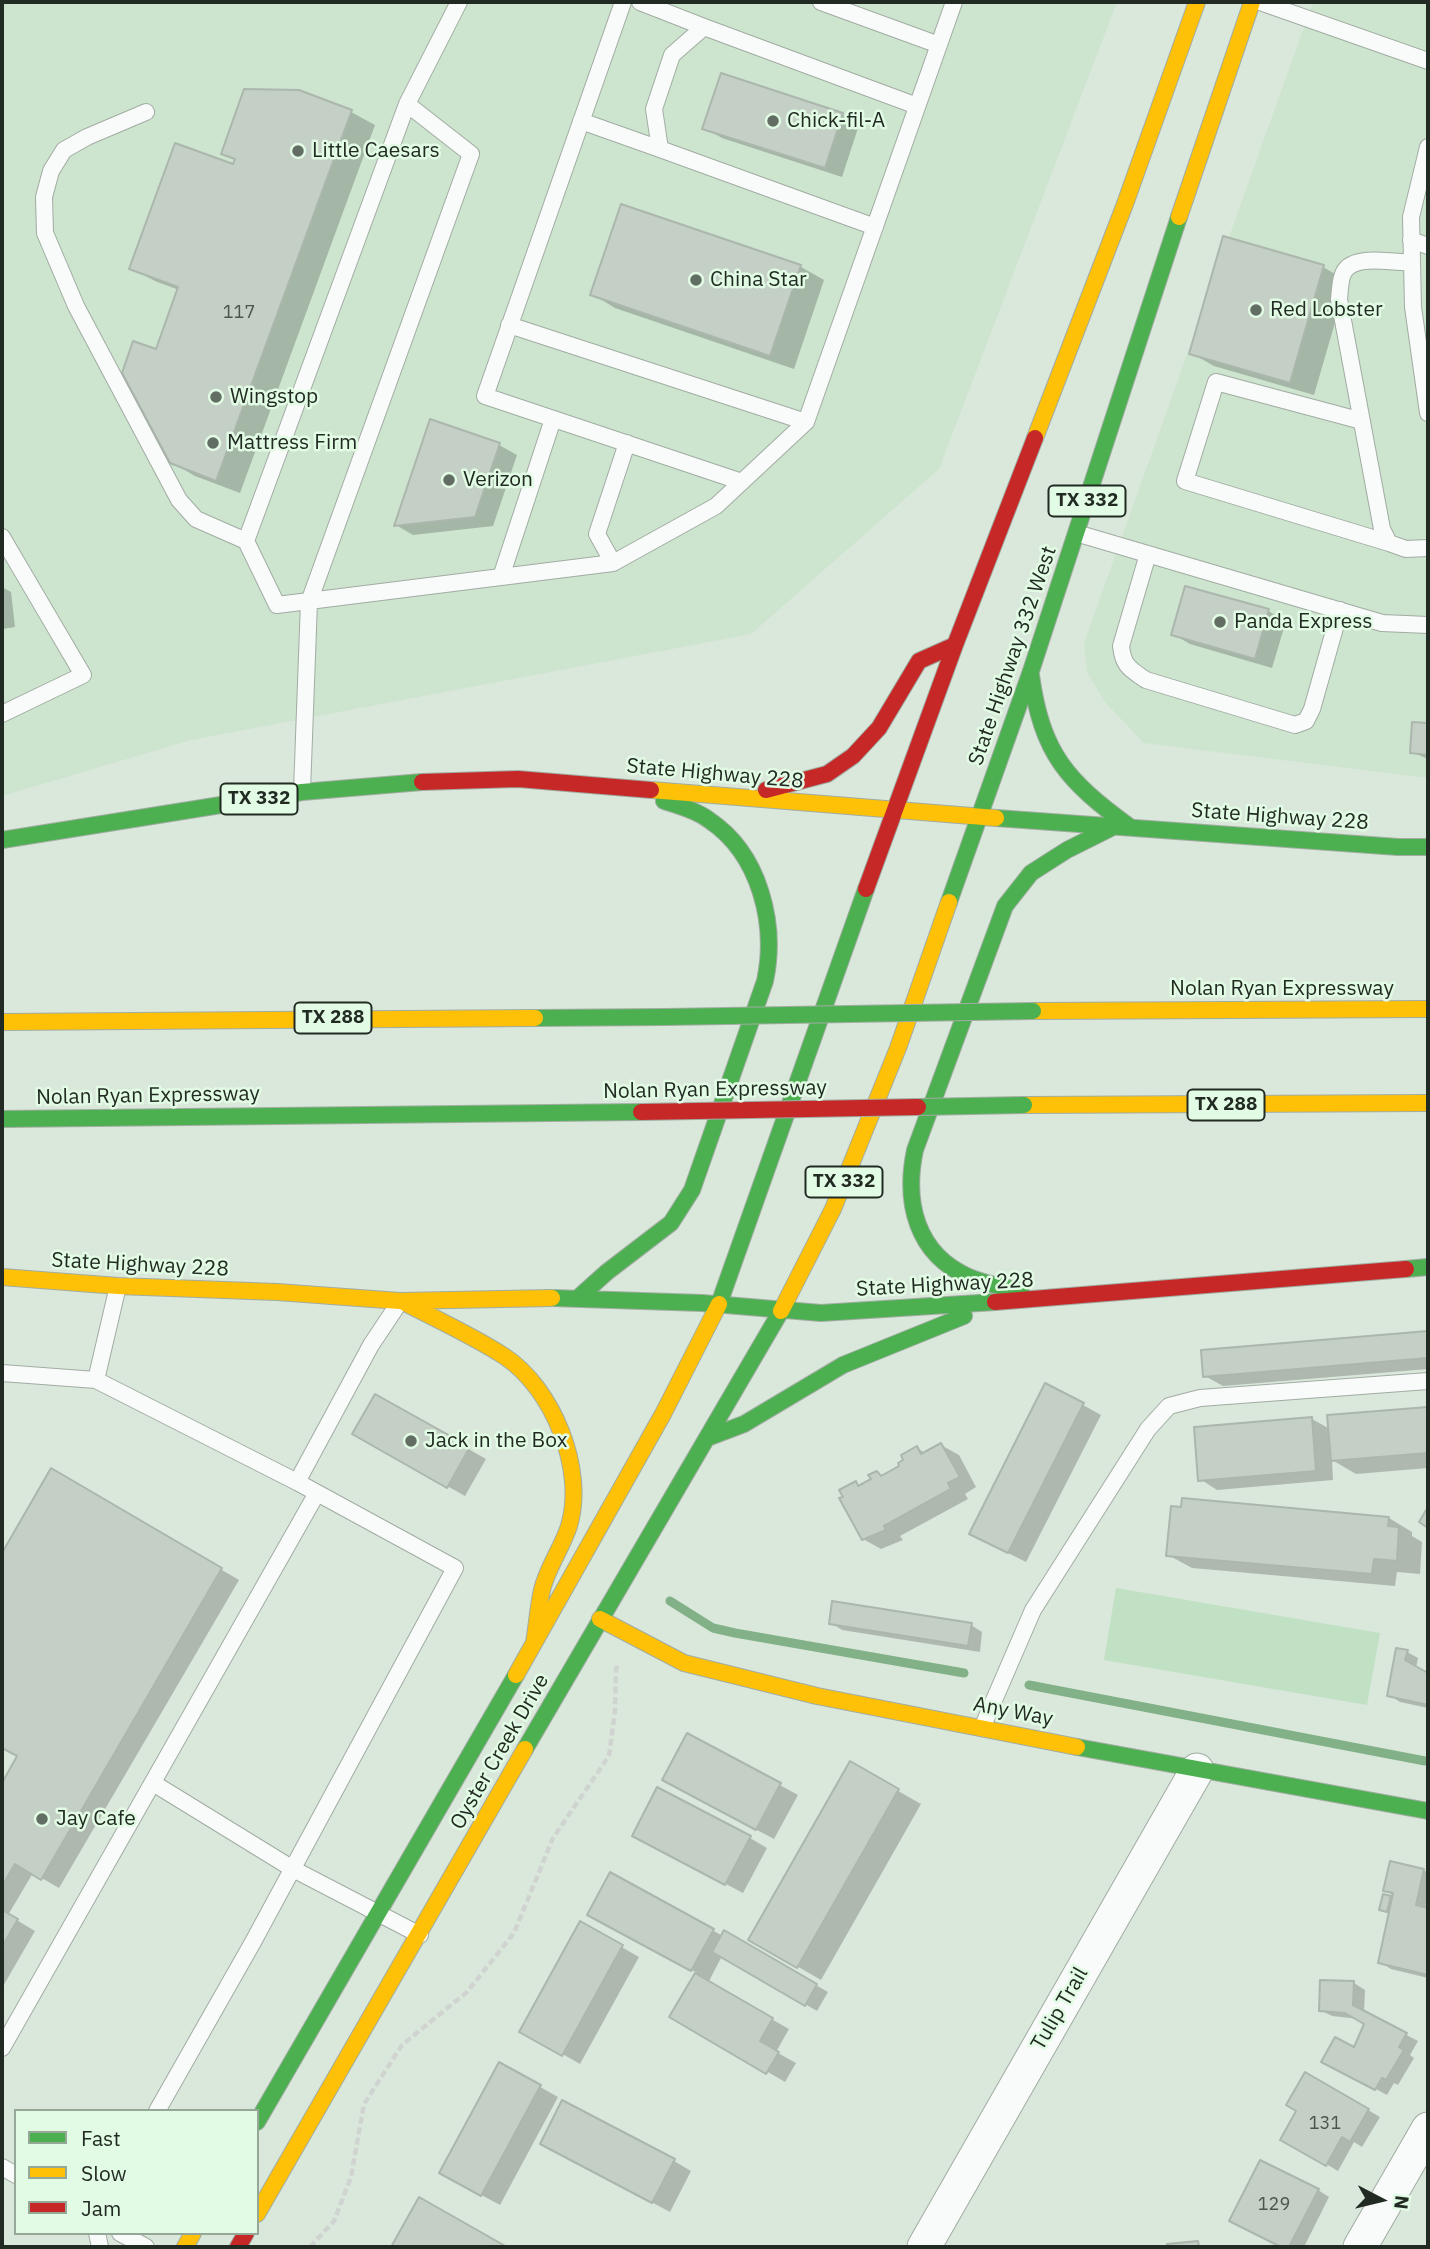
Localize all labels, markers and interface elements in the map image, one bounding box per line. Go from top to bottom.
place label: Chick-fil-A [787,108,885,134]
marker: Chick-fil-A [765,113,781,129]
place label: Little Caesars [312,138,440,164]
marker: Little Caesars [290,143,306,159]
place label: China Star [710,267,807,293]
marker: China Star [688,272,704,288]
place label: Red Lobster [1270,297,1383,323]
house number: 117 [223,302,255,324]
marker: Red Lobster [1248,302,1264,318]
place label: Wingstop [230,384,318,410]
marker: Wingstop [208,389,224,405]
place label: Mattress Firm [227,430,357,456]
marker: Mattress Firm [205,435,221,451]
place label: Verizon [463,467,533,493]
marker: Verizon [441,472,457,488]
road number: TX 332 [1048,486,1126,516]
street label: State Highway 332 West [964,543,1062,769]
place label: Panda Express [1234,609,1373,635]
marker: Panda Express [1212,614,1228,630]
street label: State Highway 228 [625,754,805,794]
road number: TX 332 [220,784,298,814]
street label: State Highway 228 [1190,798,1370,836]
street label: Nolan Ryan Expressway [1170,976,1394,1002]
road number: TX 288 [294,1002,372,1034]
street label: Nolan Ryan Expressway [603,1075,827,1105]
street label: Nolan Ryan Expressway [36,1081,260,1111]
road number: TX 288 [1188,1090,1264,1120]
road number: TX 332 [806,1166,882,1198]
street label: State Highway 228 [51,1248,229,1282]
street label: State Highway 228 [856,1268,1034,1302]
place label: Jack in the Box [425,1428,567,1454]
marker: Jack in the Box [403,1433,419,1449]
street label: Oyster Creek Drive [445,1670,555,1834]
street label: Any Way [971,1692,1055,1732]
place label: Jay Cafe [56,1806,136,1832]
marker: Jay Cafe [34,1811,50,1827]
street label: Tulip Trail [1026,1963,1094,2055]
legend [14,2109,259,2235]
house number: 131 [1309,2113,1341,2135]
text: Fast [81,2124,121,2152]
text: Slow [81,2159,127,2187]
north arrow [1346,2165,1416,2235]
text: Jam [81,2194,121,2222]
house number: 129 [1258,2194,1290,2216]
text: N [1389,2194,1415,2211]

